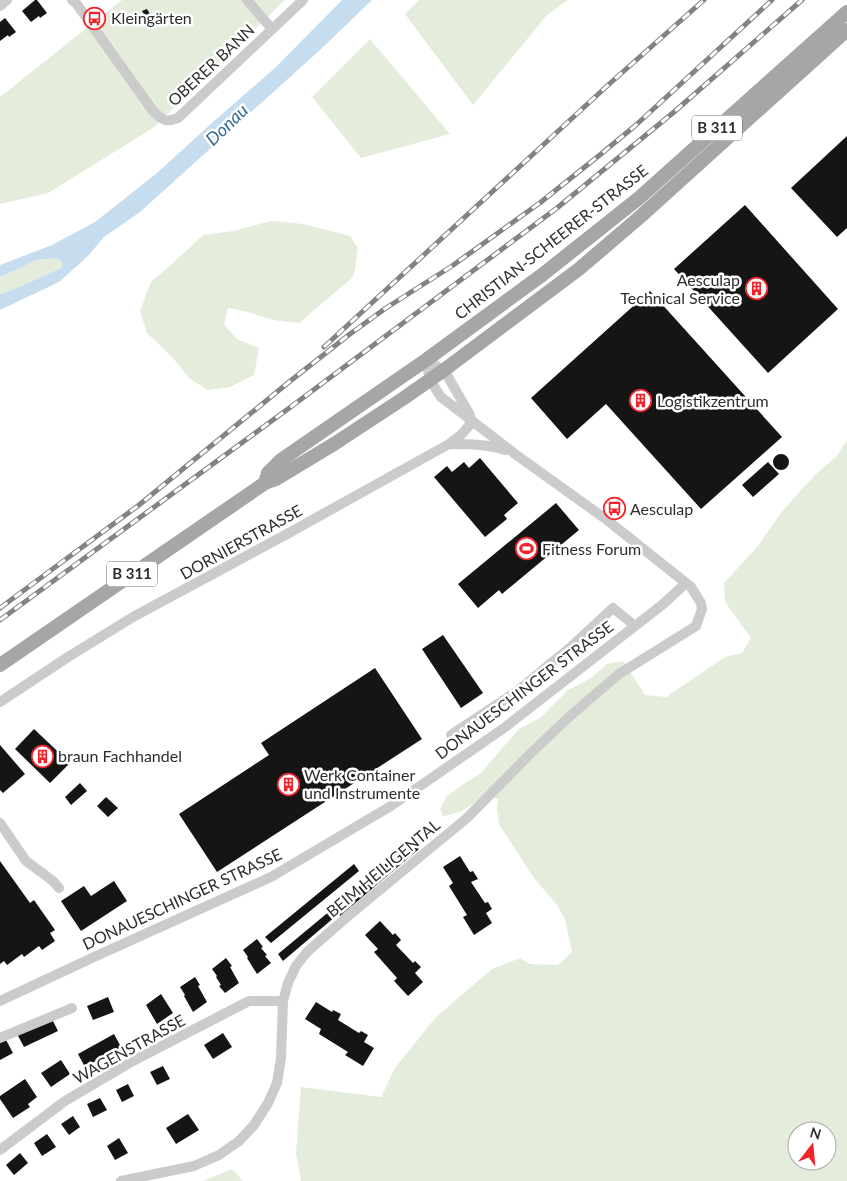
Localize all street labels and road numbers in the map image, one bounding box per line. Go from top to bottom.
street label: OBERER BANN [164,20,258,110]
road number: B 311 [692,116,742,140]
street label: CHRISTIAN-SCHEERER-STRASSE [450,160,651,323]
street label: DORNIERSTRASSE [176,500,305,583]
road number: B 311 [107,562,157,586]
street label: DONAUESCHINGER STRASSE [431,617,616,763]
street label: BEIM HEILIGENTAL [322,815,443,921]
street label: DONAUESCHINGER STRASSE [79,844,284,953]
street label: WAGENSTRASSE [69,1010,188,1087]

